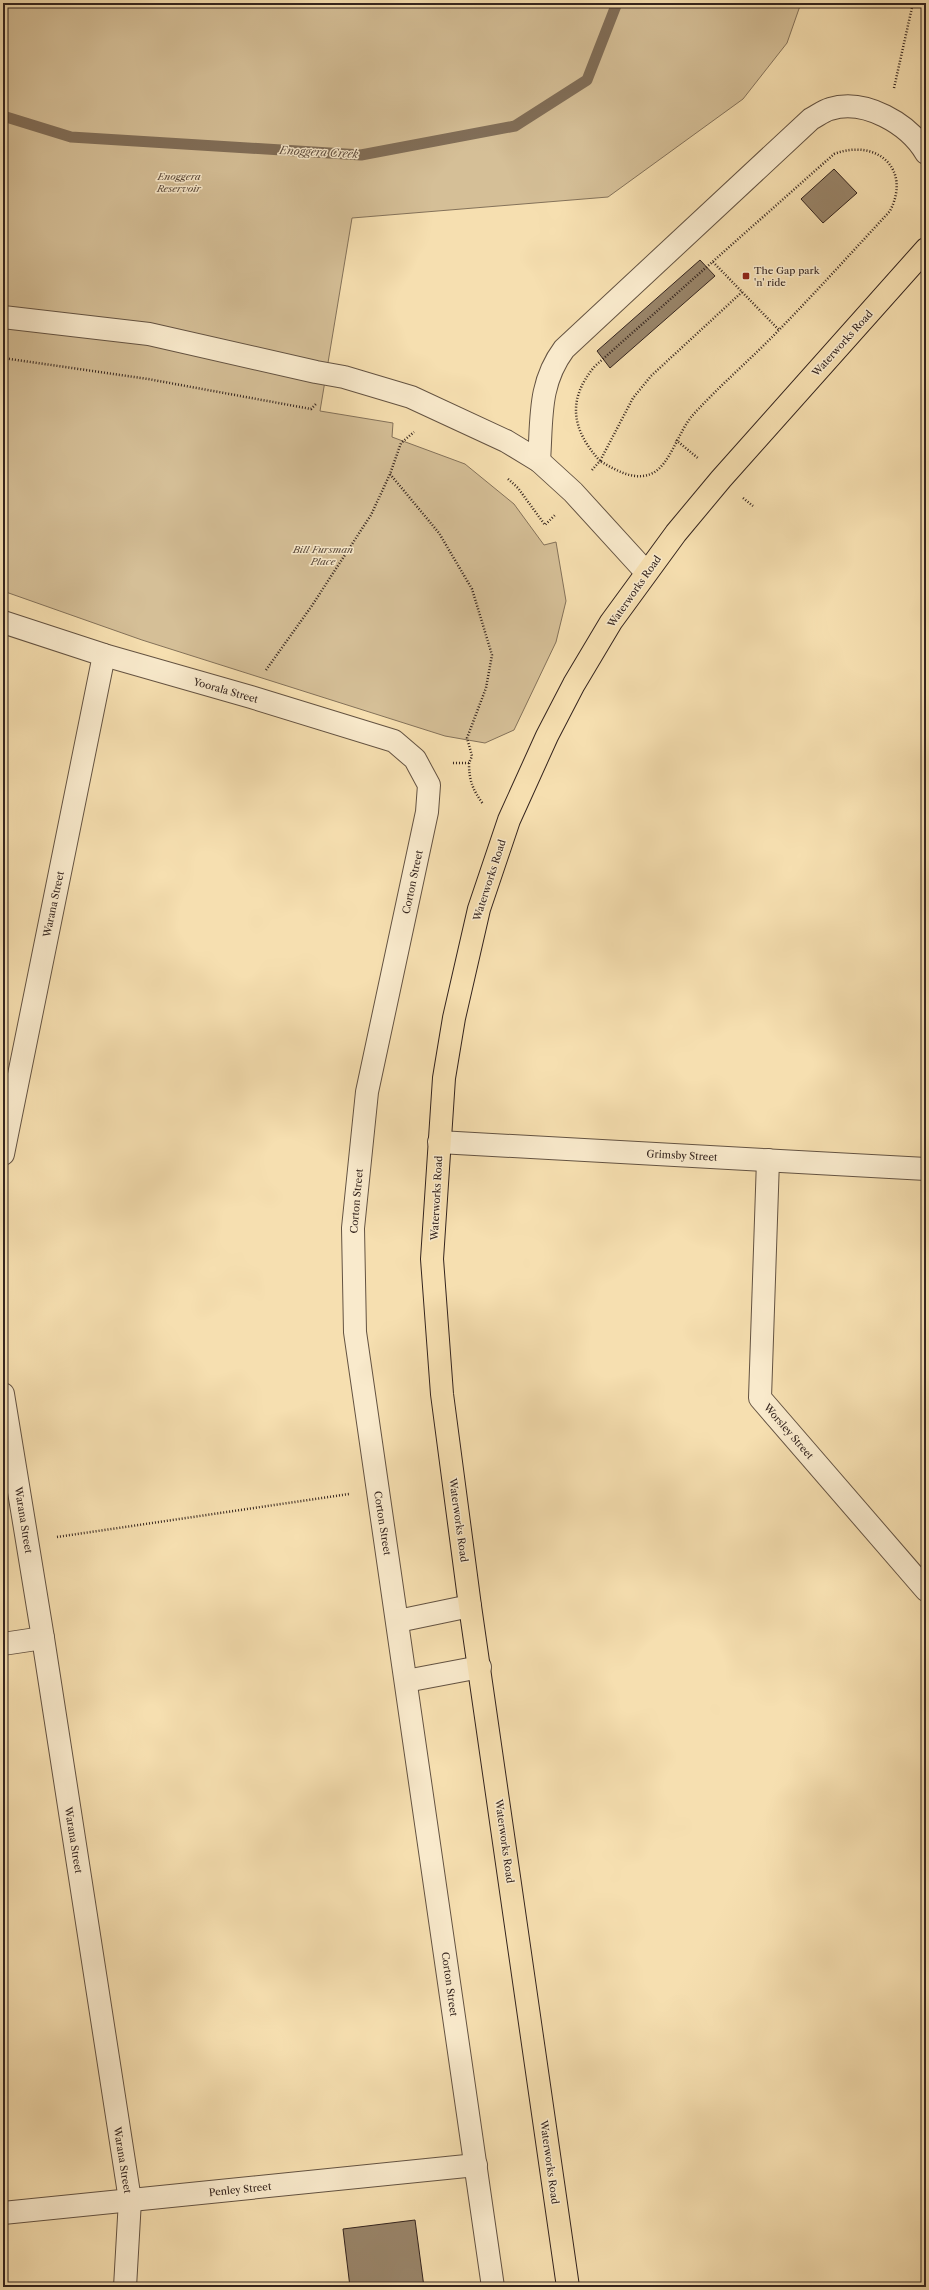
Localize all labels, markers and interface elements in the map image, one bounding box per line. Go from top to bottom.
water label: Enoggera Creek [278,143,359,161]
park label: Enoggera Reservoir [156,170,202,195]
place label: The Gap park 'n' ride [754,264,821,289]
marker: The Gap park 'n' ride [741,271,751,281]
street label: Waterworks Road [809,308,875,380]
park label: Bill Fursman Place [292,543,353,568]
street label: Waterworks Road [604,553,664,630]
street label: Yoorala Street [191,675,260,706]
street label: Waterworks Road [470,838,509,923]
street label: Corton Street [399,849,426,915]
street label: Warana Street [40,869,67,939]
street label: Grimsby Street [646,1147,718,1164]
street label: Waterworks Road [428,1155,445,1242]
street label: Corton Street [347,1168,366,1234]
street label: Worsley Street [760,1400,817,1462]
street label: Waterworks Road [446,1476,471,1563]
street label: Warana Street [12,1485,35,1555]
street label: Corton Street [371,1490,394,1557]
street label: Waterworks Road [492,1797,517,1884]
street label: Warana Street [62,1805,85,1875]
street label: Corton Street [439,1951,461,2018]
street label: Waterworks Road [537,2118,562,2205]
street label: Warana Street [111,2125,134,2195]
street label: Penley Street [208,2180,272,2199]

